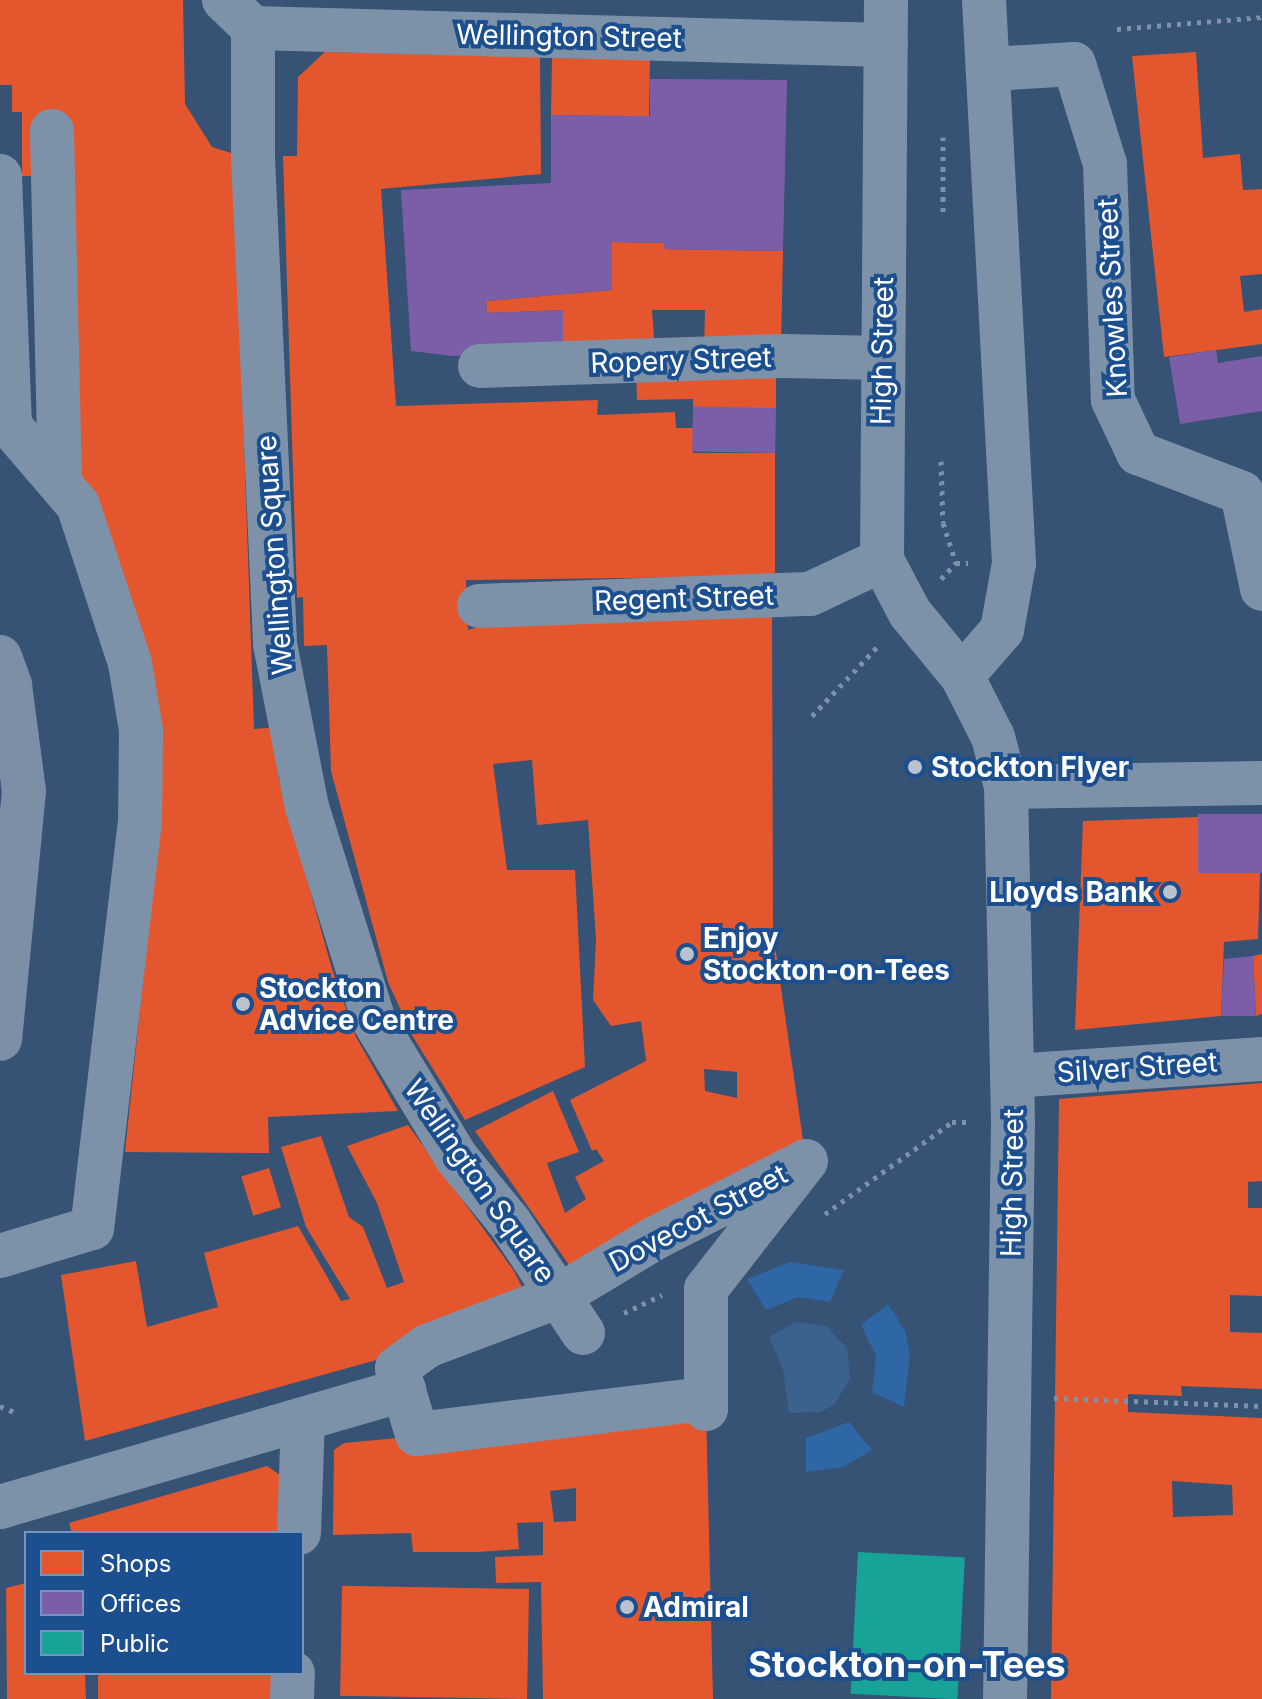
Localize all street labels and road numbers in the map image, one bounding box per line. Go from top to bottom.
street label: Wellington Street [456,17,682,55]
street label: Knowles Street [1090,198,1134,398]
street label: High Street [864,277,900,425]
street label: Ropery Street [590,340,772,380]
street label: Wellington Square [249,434,299,676]
street label: Regent Street [593,578,775,618]
street label: Silver Street [1056,1045,1218,1089]
street label: Wellington Square [397,1073,563,1289]
street label: High Street [994,1109,1030,1257]
street label: Dovecot Street [603,1157,793,1279]

